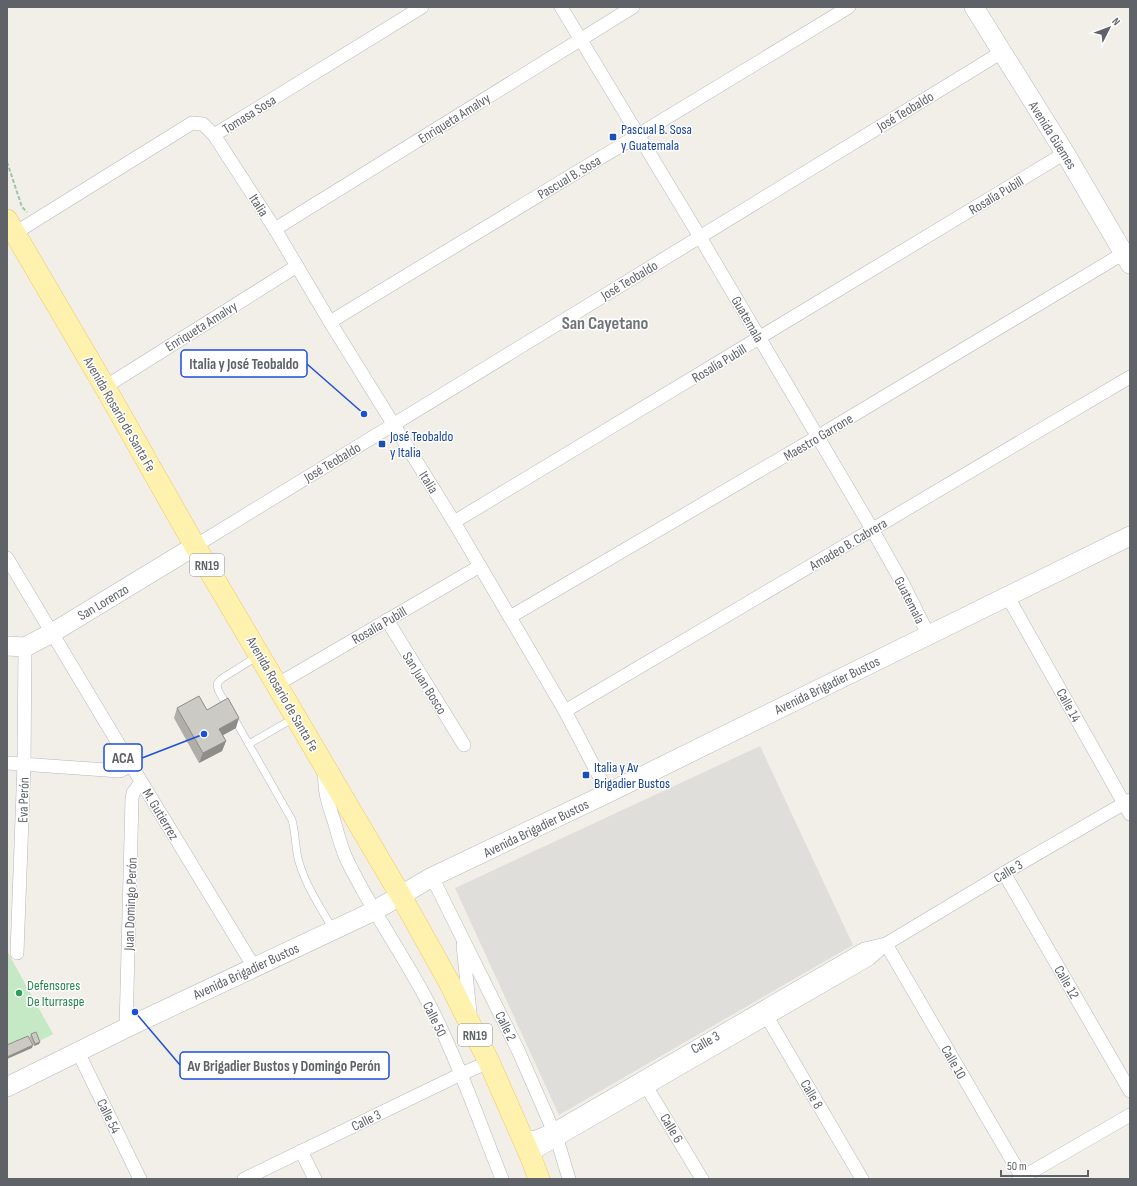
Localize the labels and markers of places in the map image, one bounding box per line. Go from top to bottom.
place label: Pascual B. Sosa y Guatemala [621,121,692,154]
marker: Pascual B. Sosa y Guatemala [608,132,618,142]
callout: Italia y José Teobaldo [181,350,307,377]
place label: José Teobaldo y Italia [389,428,453,461]
marker: José Teobaldo y Italia [377,439,387,449]
callout: ACA [104,744,142,771]
place label: Italia y Av Brigadier Bustos [594,759,670,792]
marker: Italia y Av Brigadier Bustos [581,770,591,780]
place label: Defensores De Iturraspe [27,977,84,1010]
marker: Defensores De Iturraspe [14,988,24,998]
callout: Av Brigadier Bustos y Domingo Perón [180,1052,389,1079]

